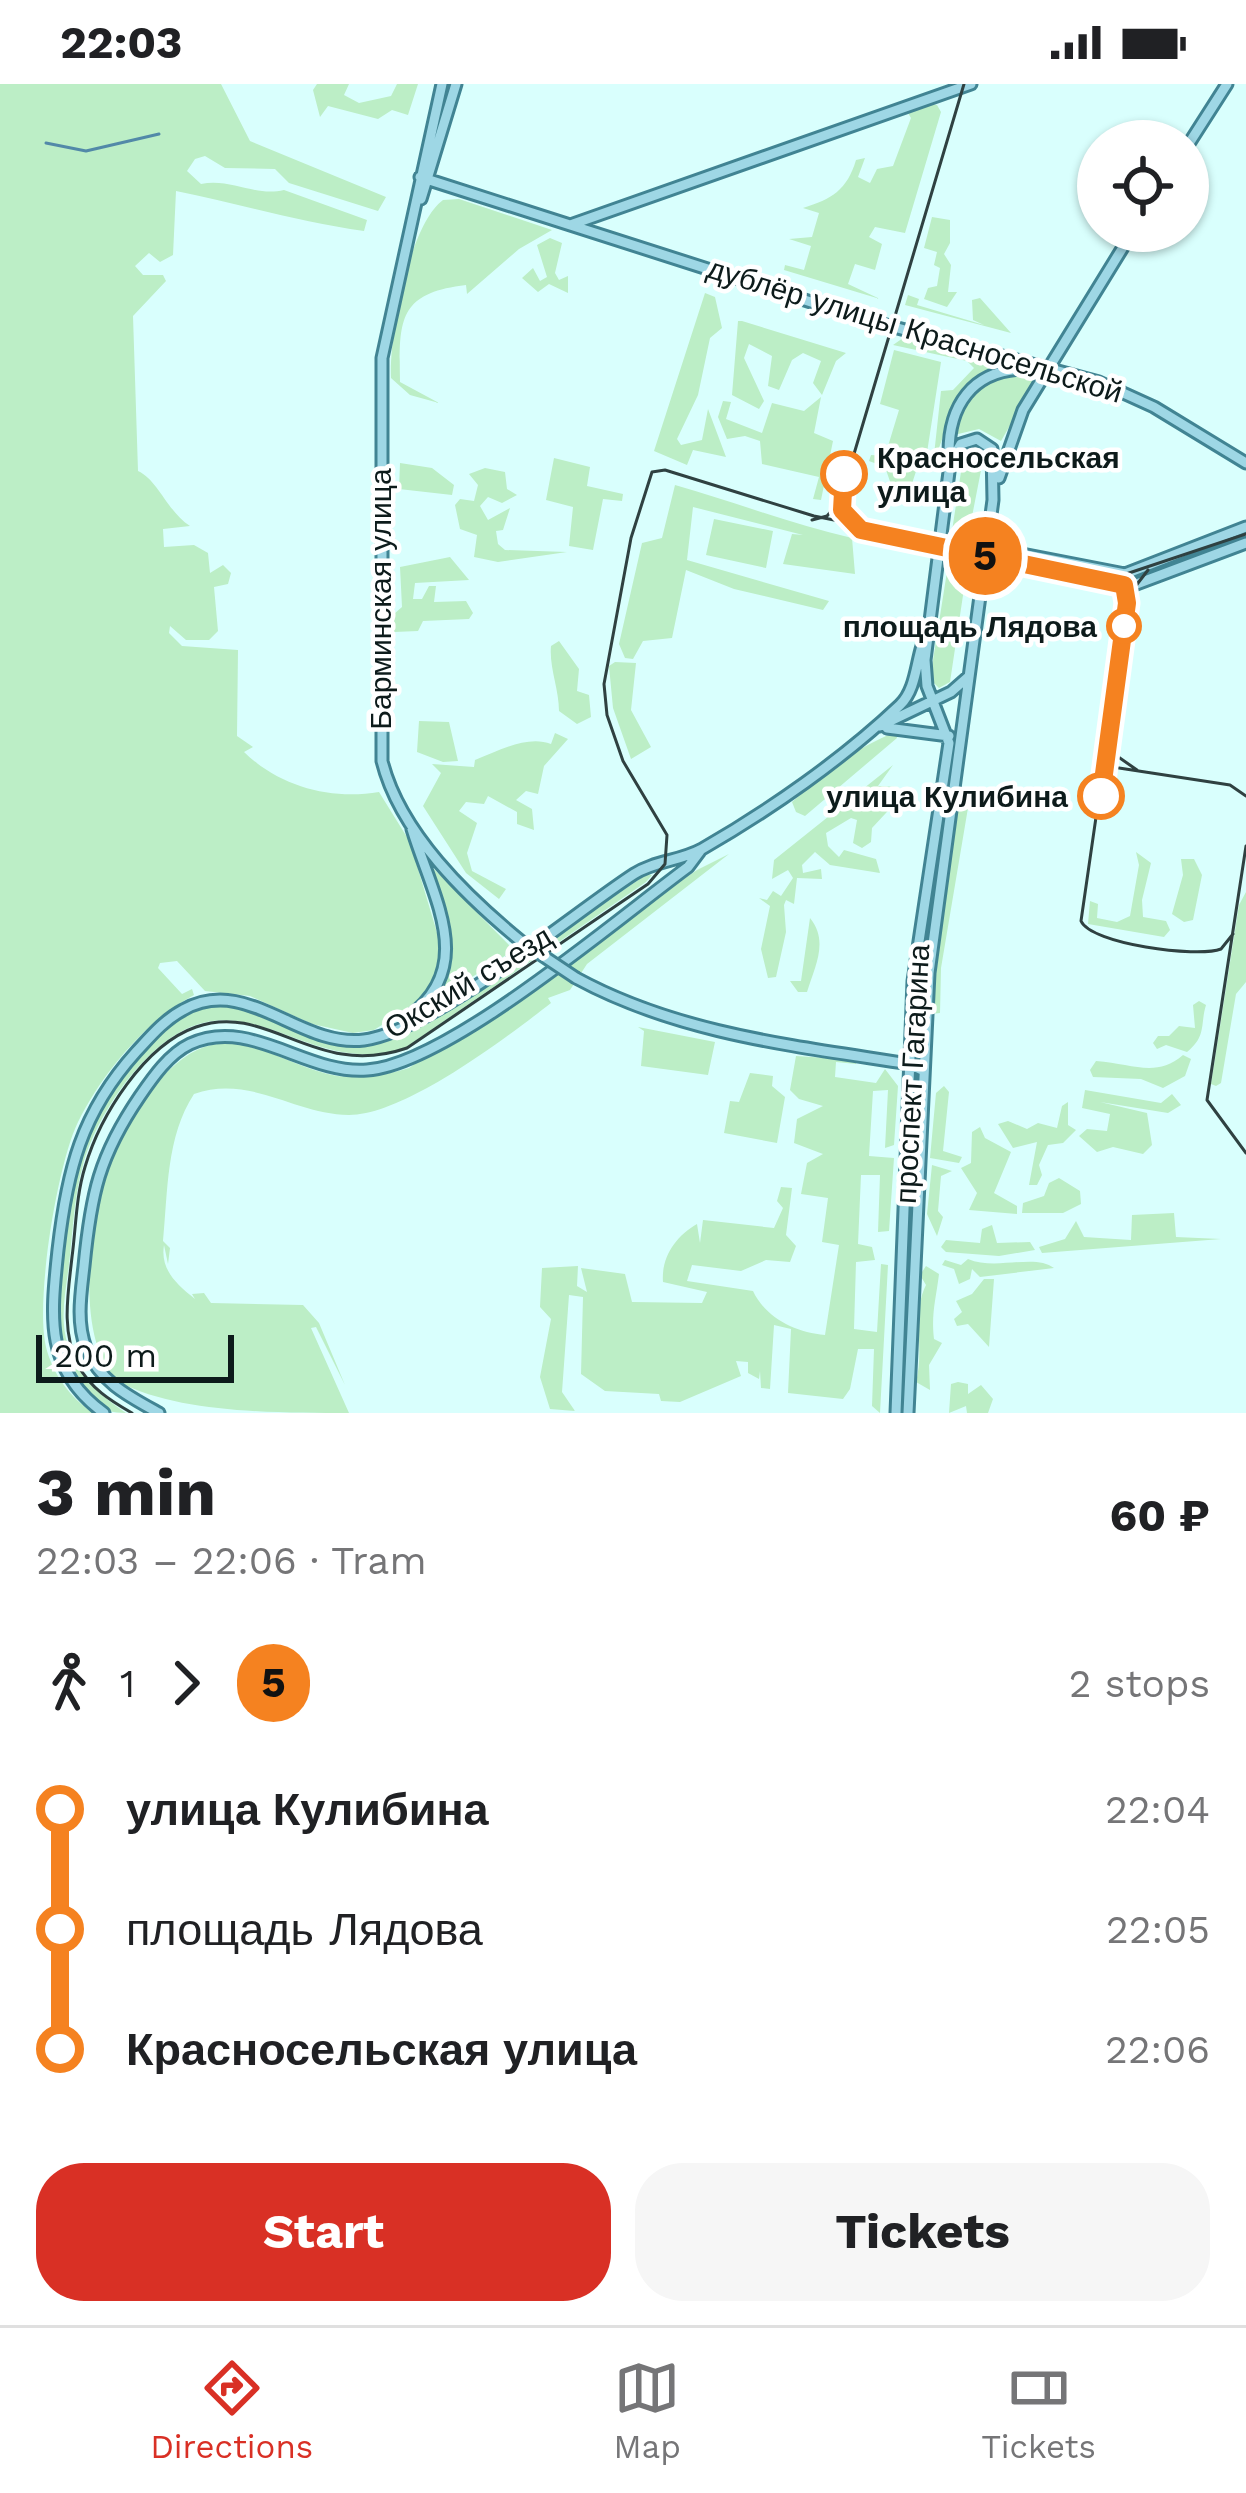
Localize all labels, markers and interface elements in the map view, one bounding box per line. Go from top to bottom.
text: 22:03 [60,16,183,69]
map controls [1077,120,1209,252]
button: locate [1077,120,1209,252]
street label: дублёр улицы Красносельской [703,250,1127,410]
place label: Красносельская улица [877,440,1120,509]
marker: Красносельская улица [822,452,866,496]
street label: Барминская улица [363,468,398,730]
line badge: 5 [946,517,1024,595]
text: 5 [973,531,997,580]
place label: площадь Лядова [843,609,1097,644]
marker: площадь Лядова [1108,610,1140,642]
marker: улица Кулибина [1079,774,1123,818]
place label: улица Кулибина [826,779,1068,814]
street label: Окский съезд [378,918,558,1046]
street label: проспект Гагарина [888,943,936,1205]
scale bar [36,1329,234,1382]
text: 200 m [54,1336,157,1375]
text: 3 min [36,1454,216,1531]
text: 60 ₽ [1109,1489,1210,1542]
text: 22:03 – 22:06 · Tram [36,1538,427,1583]
icon: walk [36,1650,102,1716]
icon: forward [153,1650,219,1716]
text: 5 [261,1658,286,1707]
text: 1 [120,1661,135,1706]
text: 2 stops [1069,1661,1210,1706]
text: улица Кулибина [126,1783,489,1836]
text: 22:04 [1105,1787,1210,1832]
text: площадь Лядова [126,1903,483,1956]
text: 22:05 [1106,1907,1210,1952]
text: Красносельская улица [126,2023,637,2076]
text: 22:06 [1105,2027,1210,2072]
button: Start [36,2163,611,2301]
button: Tickets [635,2163,1210,2301]
tab: Directions [150,2355,313,2466]
tab: Map [614,2355,681,2466]
tab: Tickets [981,2355,1096,2466]

